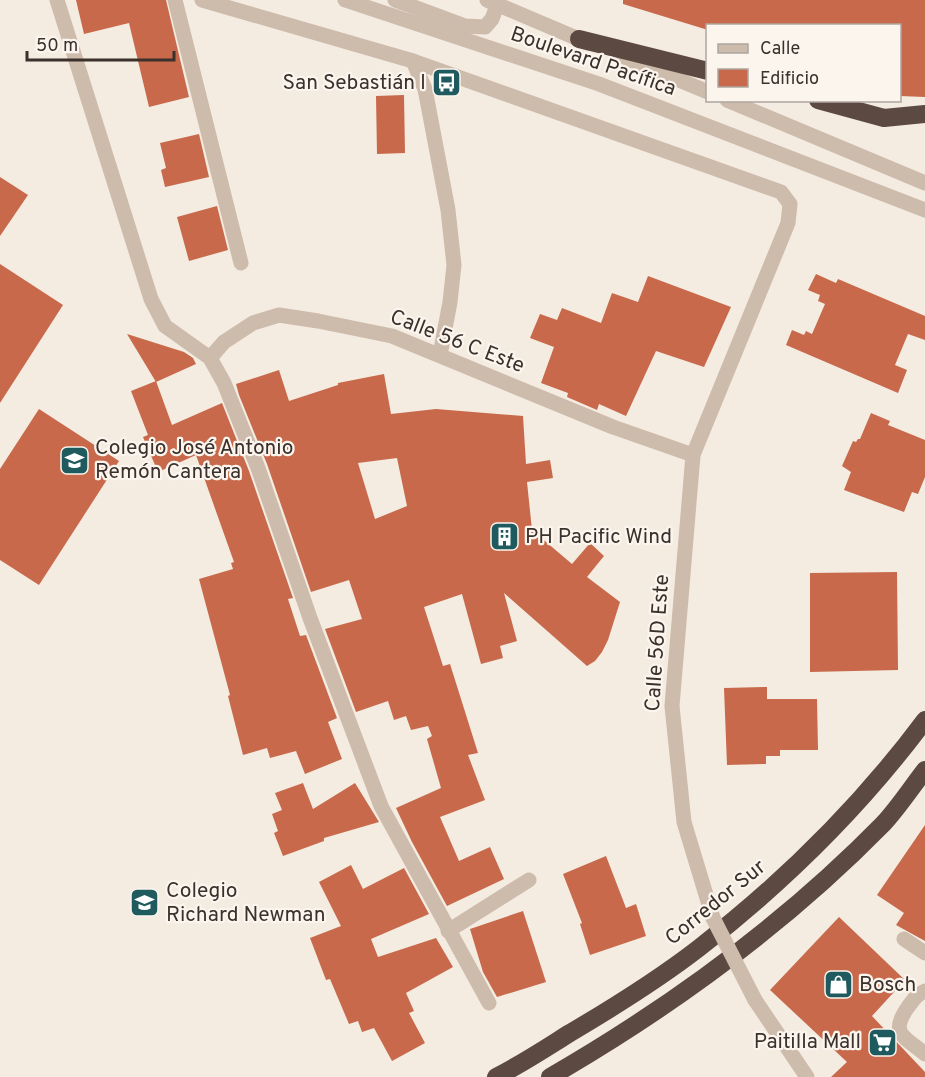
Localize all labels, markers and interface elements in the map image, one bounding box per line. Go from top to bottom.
street label: Boulevard Pacífica [507,21,679,103]
scale bar [27,24,174,62]
legend [706,24,901,102]
text: 50 m [36,35,78,58]
text: Calle [760,38,800,61]
bus stop icon: San Sebastián I [431,67,463,99]
text: Edificio [760,68,819,91]
place label: San Sebastián I [282,70,426,97]
street label: Calle 56 C Este [386,304,528,380]
place label: Colegio José Antonio Remón Cantera [95,435,293,486]
school or university icon: Colegio José Antonio Remón Cantera [58,444,90,476]
building icon: PH Pacific Wind [488,521,520,553]
place label: PH Pacific Wind [525,524,672,551]
street label: Calle 56D Este [640,573,676,713]
street label: Corredor Sur [660,854,772,952]
place label: Colegio Richard Newman [166,878,325,929]
school or university icon: Colegio Richard Newman [129,887,161,919]
shop icon: Bosch [822,969,854,1001]
place label: Bosch [859,972,916,999]
supermarket icon: Paitilla Mall [866,1026,898,1058]
place label: Paitilla Mall [754,1029,861,1056]

